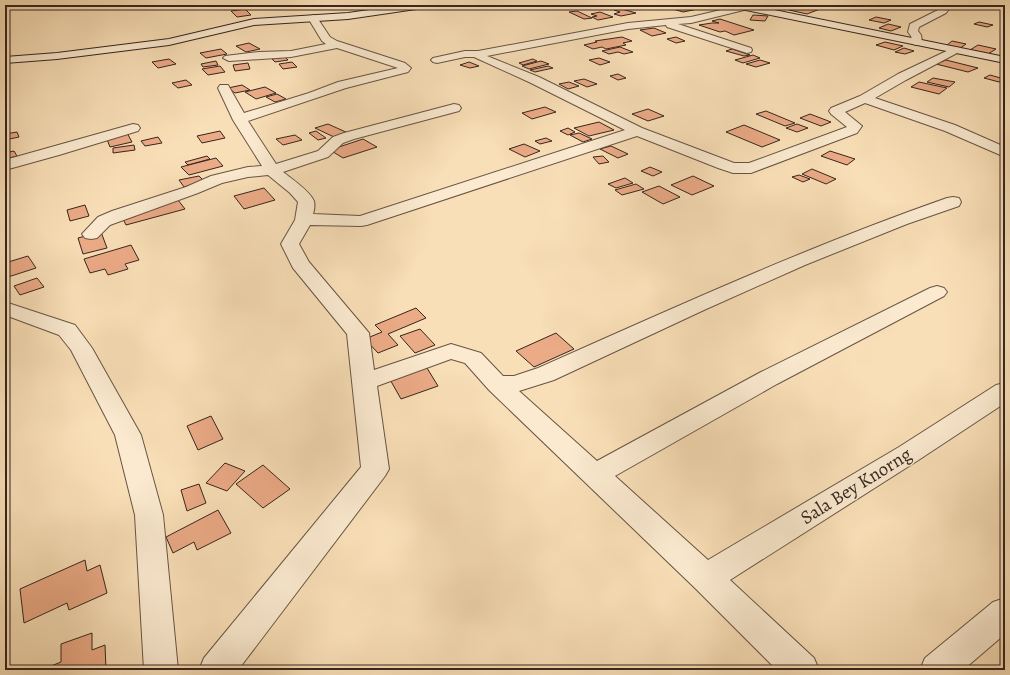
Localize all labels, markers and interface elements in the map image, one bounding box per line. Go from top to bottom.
street label: Sala Bey Knorng [795,441,917,531]

